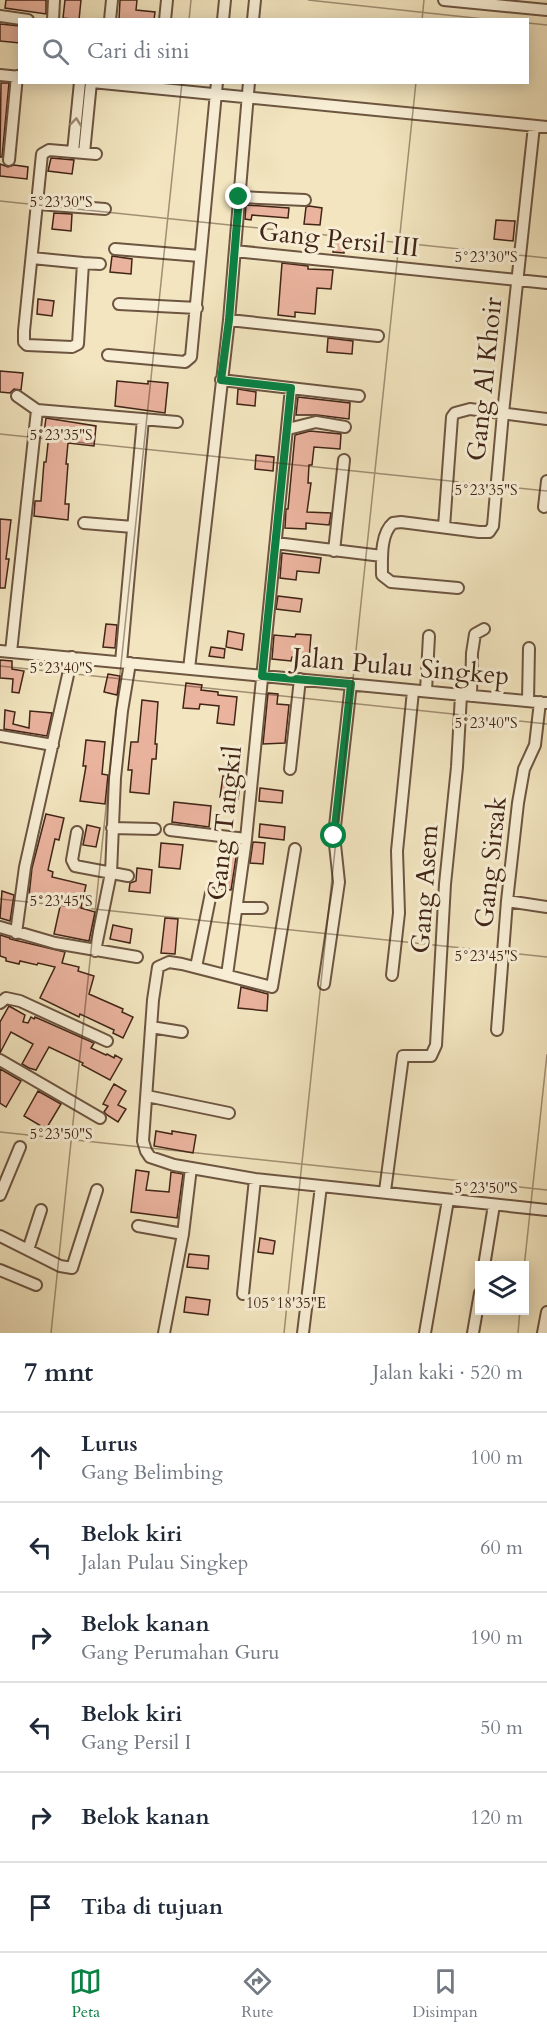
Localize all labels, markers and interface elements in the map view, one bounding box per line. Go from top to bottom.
search box [18,18,529,84]
icon: search [39,35,72,68]
text: Cari di sini [87,36,190,66]
one-way arrow [69,117,82,126]
route end [225,183,251,209]
text: 5°23'30"S [29,192,93,212]
street label: Gang Persil III [257,214,421,265]
text: 5°23'30"S [454,247,518,267]
street label: Gang Al Khoir [458,295,511,463]
text: 5°23'35"S [29,425,93,445]
text: 5°23'35"S [454,480,518,500]
street label: Jalan Pulau Singkep [287,639,511,693]
text: 5°23'40"S [29,658,93,678]
text: 5°23'40"S [454,713,518,733]
street label: Gang Tangkil [199,743,250,902]
street label: Gang Sirsak [466,795,515,929]
route start [320,822,346,848]
street label: Gang Asem [403,823,446,955]
text: 5°23'45"S [29,891,93,911]
text: 5°23'45"S [454,946,518,966]
text: 5°23'50"S [29,1124,93,1144]
text: 5°23'50"S [454,1178,518,1198]
map controls [475,1261,529,1315]
button: layers [475,1261,529,1315]
text: 105°18'35"E [246,1293,326,1313]
text: 7 mnt [24,1355,93,1390]
text: Jalan kaki · 520 m [373,1359,523,1386]
text: Lurus [81,1429,138,1459]
icon: ahead [24,1441,57,1474]
text: 100 m [470,1444,523,1471]
text: Gang Belimbing [81,1459,223,1486]
text: Belok kiri [81,1519,182,1549]
icon: left [24,1531,57,1564]
text: 60 m [480,1534,523,1561]
text: Jalan Pulau Singkep [81,1549,248,1576]
text: Belok kanan [81,1609,210,1639]
icon: right [24,1621,57,1654]
text: 190 m [470,1624,523,1651]
text: Gang Perumahan Guru [81,1639,280,1666]
text: Belok kiri [81,1699,182,1729]
icon: left [24,1711,57,1744]
text: 50 m [480,1714,523,1741]
text: Gang Persil I [81,1729,191,1756]
icon: right [24,1801,57,1834]
text: Belok kanan [81,1802,210,1832]
text: 120 m [470,1804,523,1831]
icon: arrive [24,1891,57,1924]
text: Tiba di tujuan [81,1892,223,1922]
tab: Peta [69,1965,102,2023]
tab: Rute [241,1965,274,2023]
tab: Disimpan [412,1965,478,2023]

